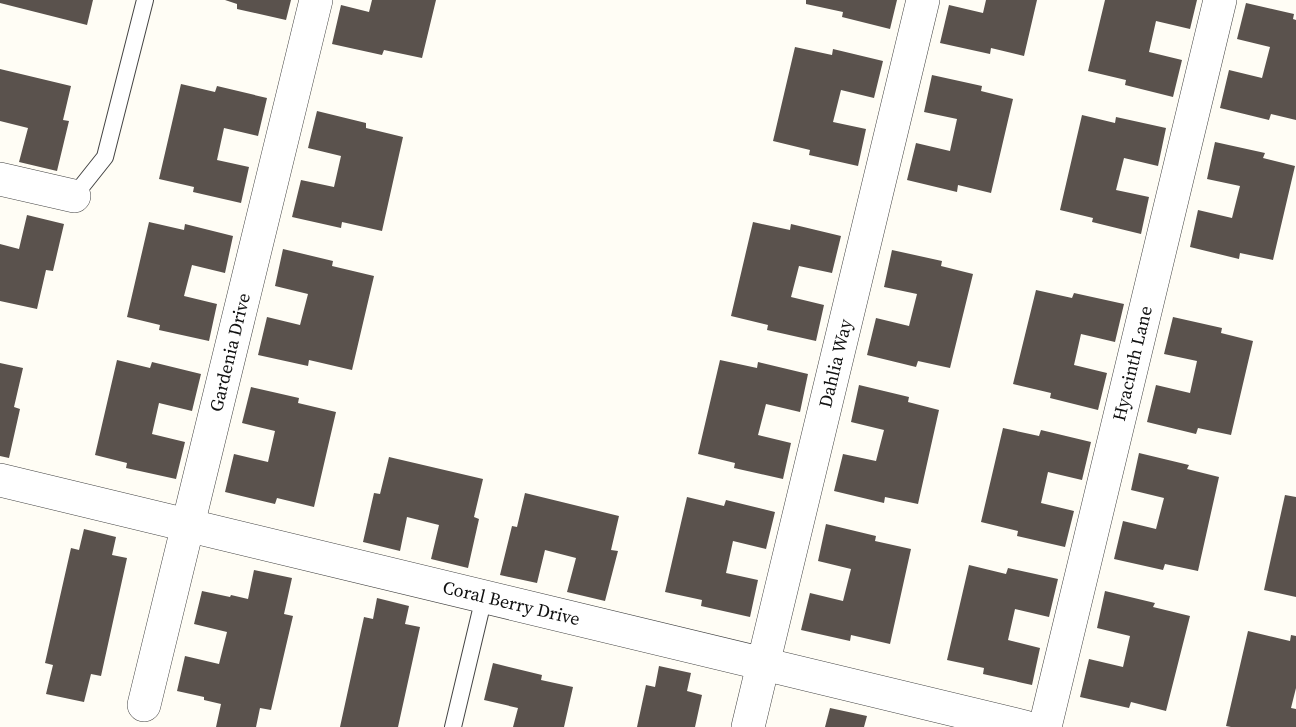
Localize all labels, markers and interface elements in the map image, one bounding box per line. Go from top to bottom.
street label: Gardenia Drive [203,290,256,414]
street label: Hyacinth Lane [1106,303,1158,423]
street label: Dahlia Way [812,316,858,410]
street label: Coral Berry Drive [440,574,583,631]

